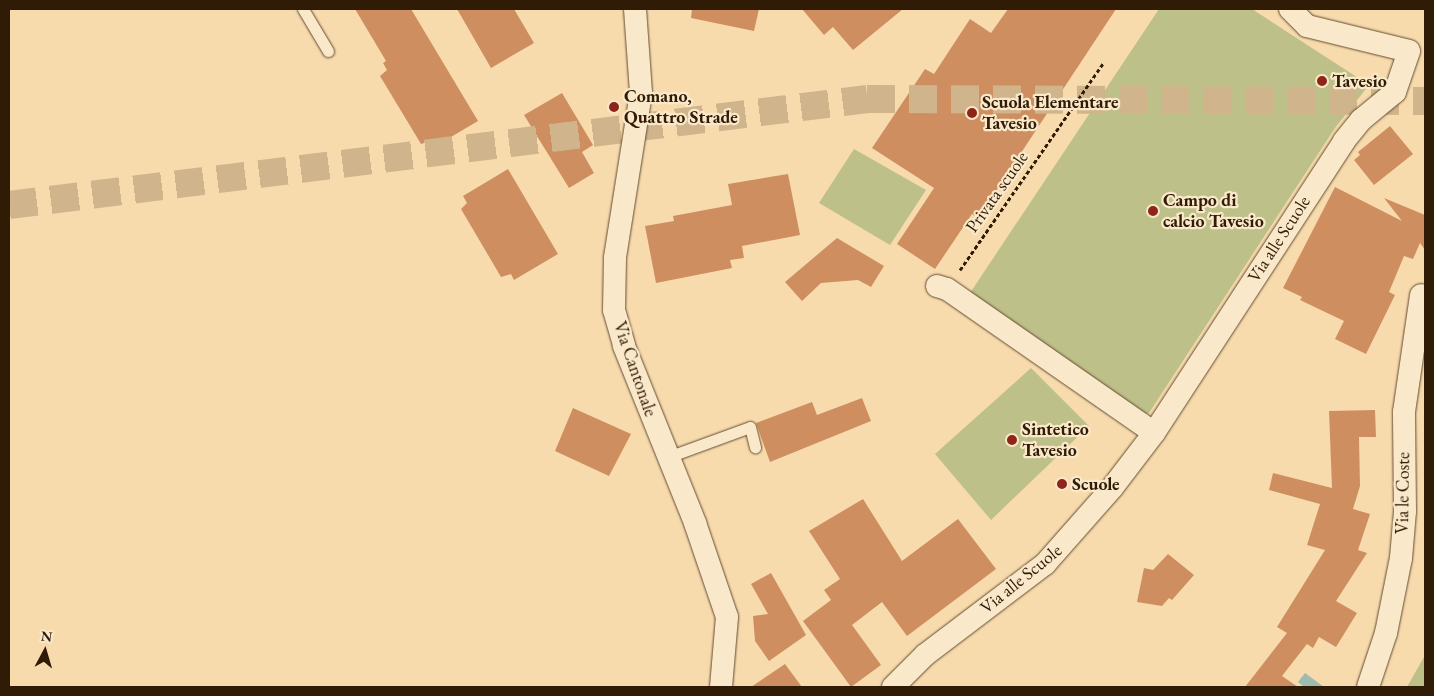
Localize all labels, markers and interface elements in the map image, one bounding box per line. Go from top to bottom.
place label: Tavesio [1332,70,1387,92]
marker: Tavesio [1316,75,1328,87]
place label: Comano, Quattro Strade [624,86,738,128]
place label: Scuola Elementare Tavesio [982,92,1118,134]
marker: Comano, Quattro Strade [608,101,620,113]
marker: Scuola Elementare Tavesio [966,107,978,119]
street label: Privata scuole [961,147,1033,237]
place label: Campo di calcio Tavesio [1163,190,1264,232]
street label: Via alle Scuole [1243,192,1315,286]
marker: Campo di calcio Tavesio [1147,205,1159,217]
street label: Via Cantonale [609,319,661,419]
place label: Sintetico Tavesio [1022,419,1089,462]
marker: Sintetico Tavesio [1006,434,1018,446]
street label: Via le Coste [1391,452,1415,534]
place label: Scuole [1072,473,1120,495]
marker: Scuole [1056,478,1068,490]
street label: Via alle Scuole [976,540,1066,618]
north arrow [20,626,70,676]
text: N [40,627,53,646]

